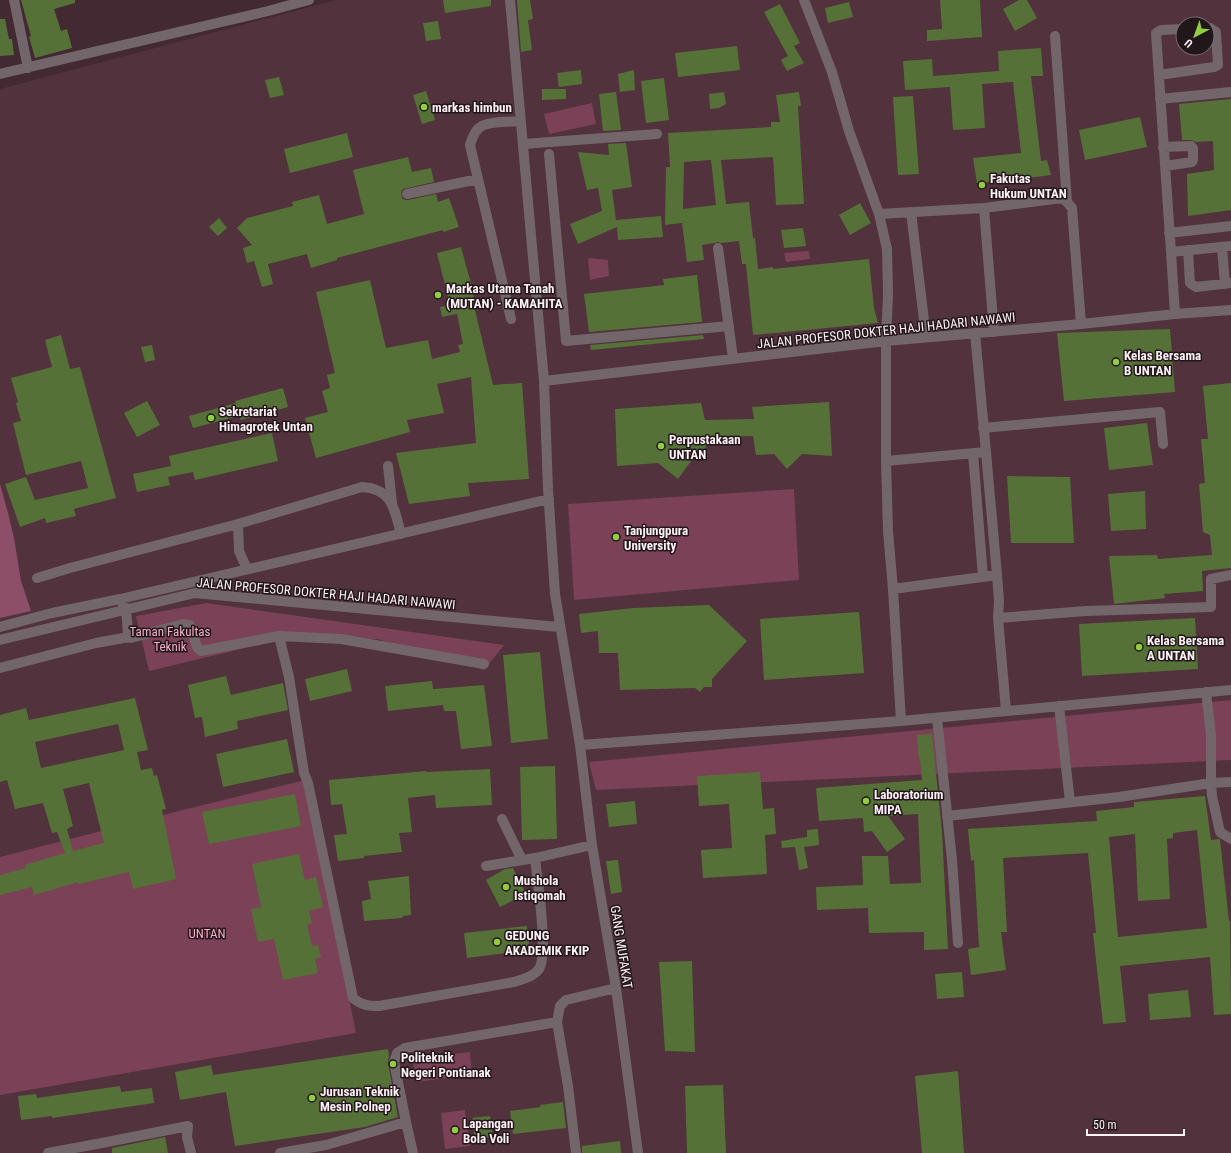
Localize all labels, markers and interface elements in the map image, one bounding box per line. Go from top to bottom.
north arrow [1175,16,1215,56]
text: U [1182,36,1195,50]
place label: markas himbun [432,100,512,115]
marker: markas himbun [419,102,429,112]
place label: Fakutas Hukum UNTAN [990,171,1067,201]
marker: Fakutas Hukum UNTAN [977,180,987,190]
place label: Markas Utama Tanah (MUTAN) - KAMAHITA [446,281,563,311]
marker: Markas Utama Tanah (MUTAN) - KAMAHITA [433,290,443,300]
street label: JALAN PROFESOR DOKTER HAJI HADARI NAWAWI [756,309,1016,352]
place label: Kelas Bersama B UNTAN [1124,348,1201,378]
marker: Kelas Bersama B UNTAN [1111,357,1121,367]
place label: Sekretariat Himagrotek Untan [219,404,313,434]
marker: Sekretariat Himagrotek Untan [206,413,216,423]
place label: Perpustakaan UNTAN [669,432,741,462]
marker: Perpustakaan UNTAN [656,441,666,451]
place label: Tanjungpura University [624,523,688,553]
marker: Tanjungpura University [611,532,621,542]
street label: JALAN PROFESOR DOKTER HAJI HADARI NAWAWI [196,575,456,612]
park label: Taman Fakultas Teknik [130,624,211,654]
place label: Kelas Bersama A UNTAN [1147,633,1224,663]
marker: Kelas Bersama A UNTAN [1134,642,1144,652]
place label: Laboratorium MIPA [874,787,943,817]
marker: Laboratorium MIPA [861,796,871,806]
place label: Mushola Istiqomah [514,873,566,903]
marker: Mushola Istiqomah [501,882,511,892]
street label: GANG MUFAKAT [608,904,636,990]
park label: UNTAN [189,926,226,941]
place label: GEDUNG AKADEMIK FKIP [505,928,589,958]
marker: GEDUNG AKADEMIK FKIP [492,937,502,947]
place label: Politeknik Negeri Pontianak [401,1050,492,1080]
marker: Politeknik Negeri Pontianak [388,1059,398,1069]
place label: Jurusan Teknik Mesin Polnep [320,1084,400,1114]
marker: Jurusan Teknik Mesin Polnep [307,1093,317,1103]
scale bar [1087,1111,1184,1137]
place label: Lapangan Bola Voli [463,1116,513,1146]
text: 50 m [1093,1118,1117,1132]
marker: Lapangan Bola Voli [450,1125,460,1135]

